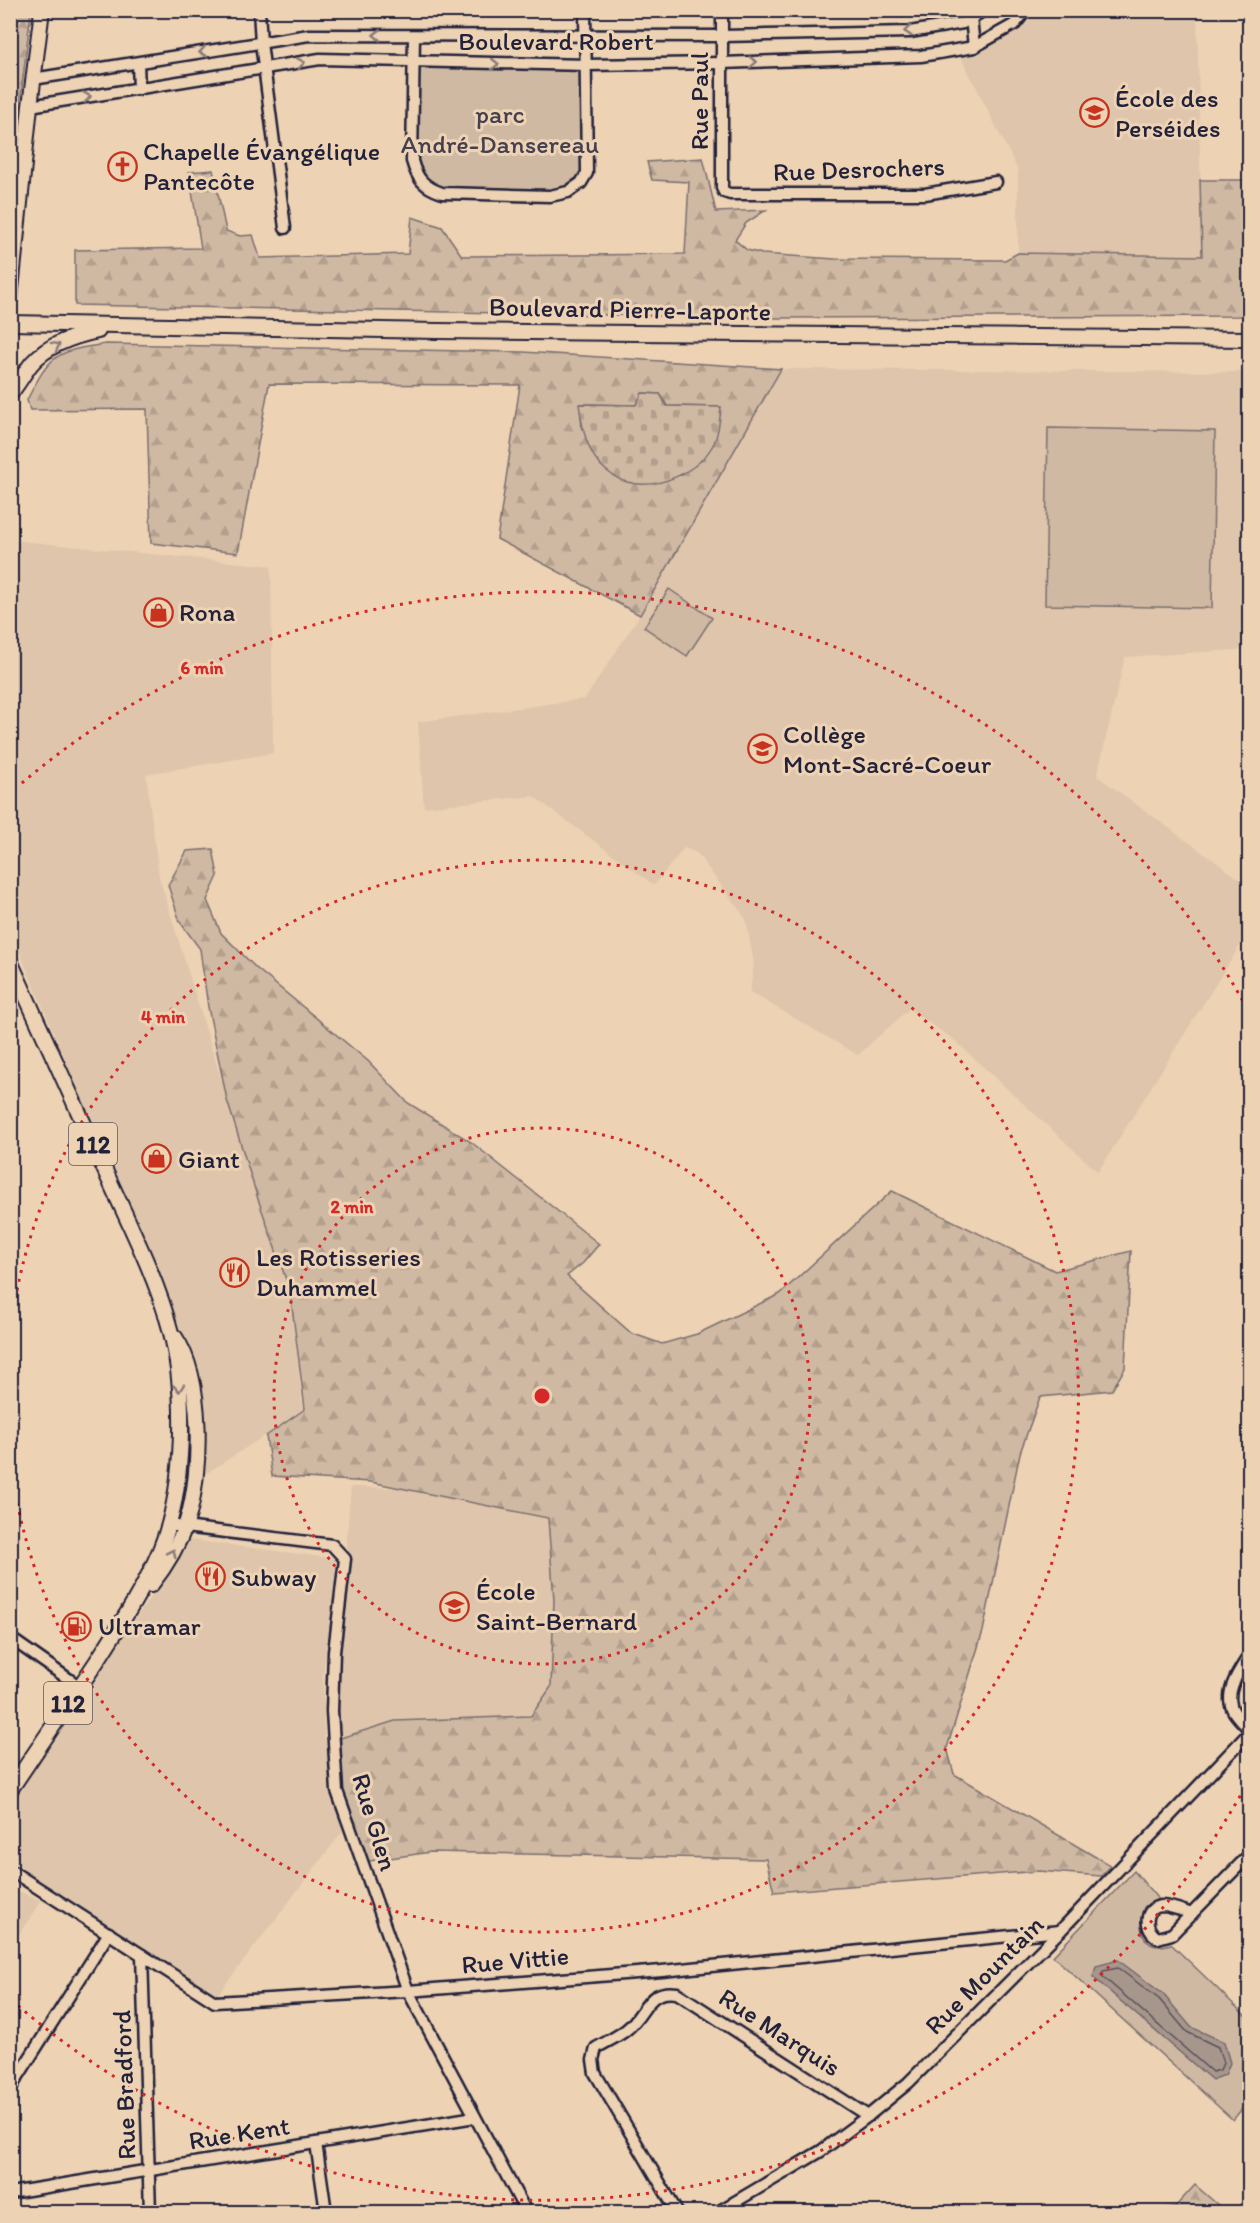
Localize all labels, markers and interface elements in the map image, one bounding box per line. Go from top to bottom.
one-way arrow [904,24,913,37]
street label: Boulevard Robert [458,25,654,57]
one-way arrow [373,29,382,41]
one-way arrow [199,46,208,58]
street label: Rue Paul [683,52,715,150]
one-way arrow [749,56,758,68]
one-way arrow [296,57,305,69]
one-way arrow [491,57,500,70]
place label: École des Perséides [1115,82,1221,144]
one-way arrow [82,91,92,104]
school or university icon: École des Perséides [1078,97,1110,129]
park label: parc André-Dansereau [401,98,599,160]
place label: Chapelle Évangélique Pantecôte [143,135,380,197]
church icon: Chapelle Évangélique Pantecôte [106,150,138,182]
street label: Rue Desrochers [772,150,946,188]
street label: Boulevard Pierre-Laporte [489,291,771,327]
one-way arrow [49,342,60,353]
shop icon: Rona [142,596,174,628]
place label: Rona [179,596,236,628]
text: 6 min [181,657,224,679]
place label: Collège Mont-Sacré-Coeur [783,718,992,780]
school or university icon: Collège Mont-Sacré-Coeur [746,733,778,765]
text: 4 min [141,1006,186,1028]
road number: 112 [69,1123,117,1165]
shop icon: Giant [141,1143,173,1175]
place label: Giant [178,1143,240,1175]
text: 2 min [331,1196,374,1218]
place label: Les Rotisseries Duhammel [256,1241,421,1303]
restaurant icon: Les Rotisseries Duhammel [219,1256,251,1288]
one-way arrow [172,1383,185,1393]
centre of rings [532,1386,552,1406]
one-way arrow [165,1548,177,1559]
restaurant icon: Subway [194,1561,226,1593]
place label: Subway [231,1561,316,1593]
place label: École Saint-Bernard [476,1575,637,1637]
school or university icon: École Saint-Bernard [439,1590,471,1622]
fuel station icon: Ultramar [61,1610,93,1642]
place label: Ultramar [98,1610,201,1642]
road number: 112 [44,1682,92,1724]
street label: Rue Glen [345,1770,405,1875]
street label: Rue Mountain [918,1909,1050,2041]
street label: Rue Vittie [460,1939,570,1981]
street label: Rue Marquis [713,1981,847,2083]
street label: Rue Bradford [105,2009,143,2160]
street label: Rue Kent [186,2109,292,2157]

